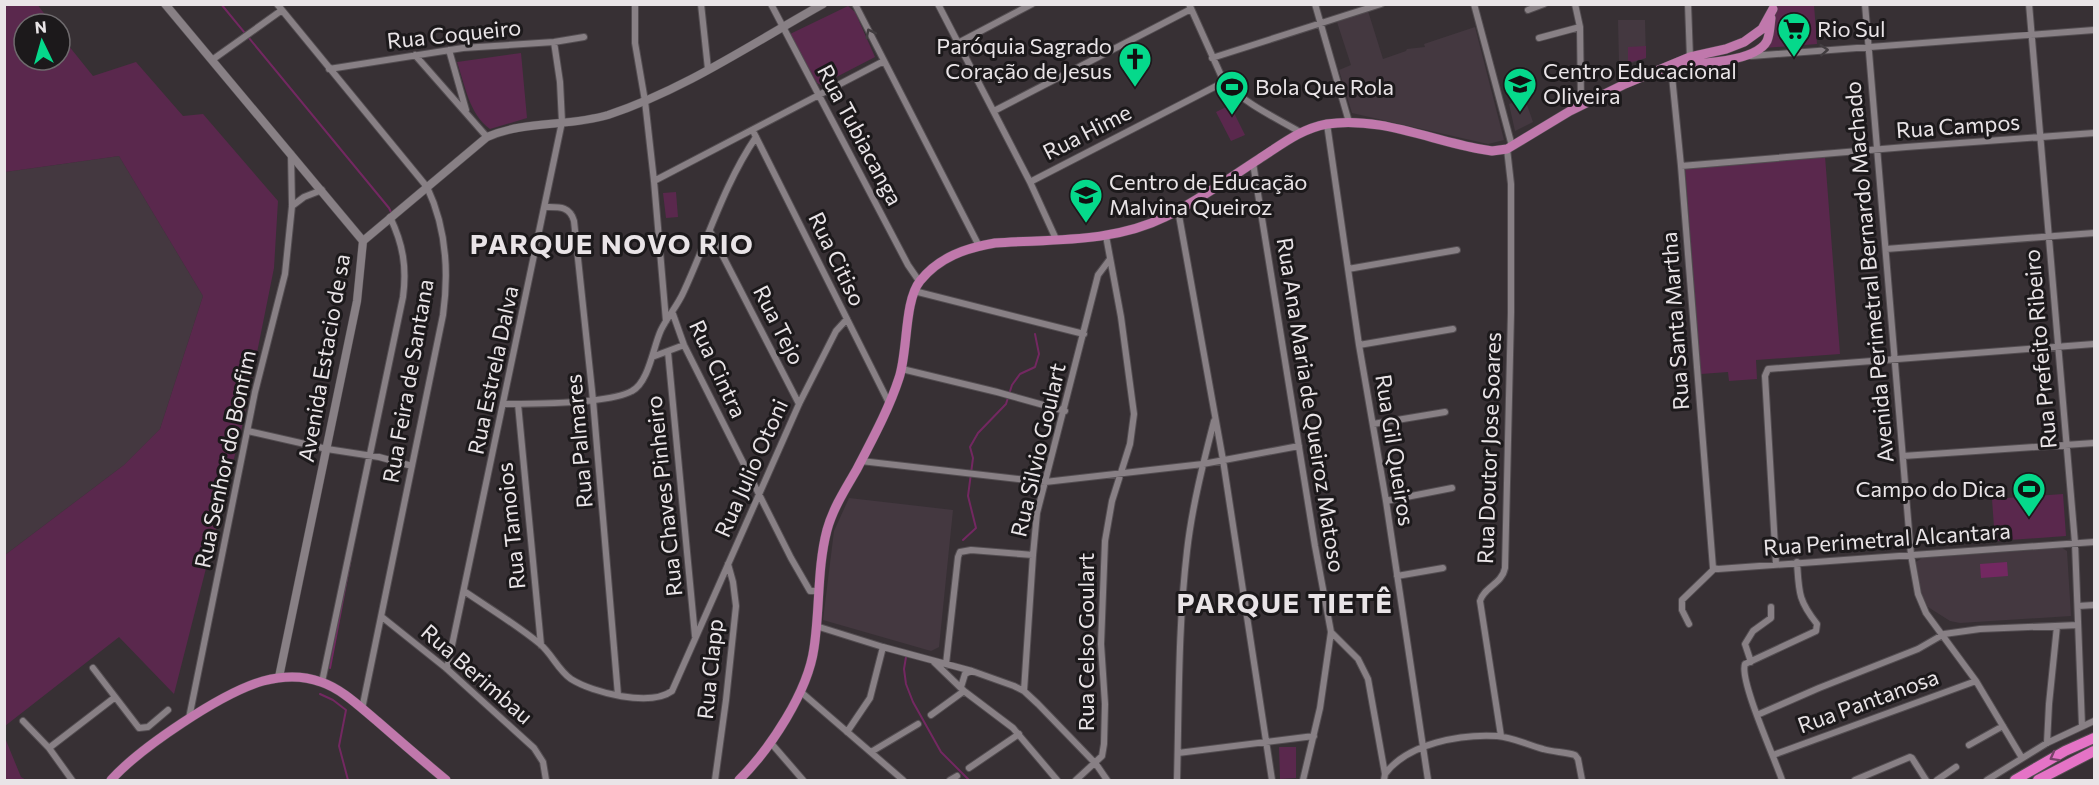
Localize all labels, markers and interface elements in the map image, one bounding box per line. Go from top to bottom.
supermarket icon: Rio Sul [1776,11,1812,58]
north arrow [12,12,72,72]
street label: Rua Coqueiro [385,13,522,54]
place label: Rio Sul [1817,15,1886,42]
text: N [34,17,47,37]
one-way arrow [865,28,877,39]
place label: Paróquia Sagrado Coração de Jesus [936,32,1112,84]
church icon: Paróquia Sagrado Coração de Jesus [1117,41,1153,88]
one-way arrow [1820,44,1829,57]
place label: Centro Educacional Oliveira [1543,57,1737,109]
street label: Rua Tubiacanga [812,60,909,210]
school or university icon: Centro Educacional Oliveira [1502,66,1538,113]
sports icon: Bola Que Rola [1214,69,1250,116]
place label: Bola Que Rola [1255,73,1394,100]
street label: Avenida Perimetral Bernardo Machado [1838,80,1899,464]
street label: Rua Hime [1038,98,1135,165]
street label: Rua Campos [1895,108,2021,143]
place label: Centro de Educação Malvina Queiroz [1109,168,1307,220]
school or university icon: Centro de Educação Malvina Queiroz [1068,177,1104,224]
street label: Rua Citiso [803,207,872,310]
district label: PARQUE NOVO RIO [470,226,754,260]
street label: Rua Santa Martha [1655,231,1694,411]
street label: Rua Ana Maria de Queiroz Matoso [1272,236,1351,574]
street label: Rua Prefeito Ribeiro [2017,248,2062,450]
street label: Avenida Estacio de sa [292,252,355,464]
street label: Rua Feira de Santana [376,277,439,485]
street label: Rua Tejo [748,281,811,369]
street label: Rua Estrela Dalva [461,283,524,457]
street label: Rua Cintra [684,315,753,422]
street label: Rua Doutor Jose Soares [1471,332,1506,564]
street label: Rua Senhor do Bonfim [188,347,261,570]
street label: Rua Silvio Goulart [1004,360,1071,539]
street label: Rua Gil Queiros [1370,372,1421,528]
street label: Rua Palmares [559,373,598,509]
street label: Rua Chaves Pinheiro [640,394,687,598]
street label: Rua Julio Otoni [708,395,793,541]
street label: Rua Tamoios [490,461,531,591]
sports icon: Campo do Dica [2011,471,2047,518]
place label: Campo do Dica [1856,475,2006,502]
street label: Rua Perimetral Alcantara [1762,516,2012,561]
street label: Rua Celso Goulart [1072,553,1099,731]
district label: PARQUE TIETÊ [1176,585,1394,619]
street label: Rua Clapp [691,617,728,720]
street label: Rua Berimbau [416,618,539,729]
street label: Rua Pantanosa [1794,663,1942,739]
one-way arrow [2050,750,2060,761]

